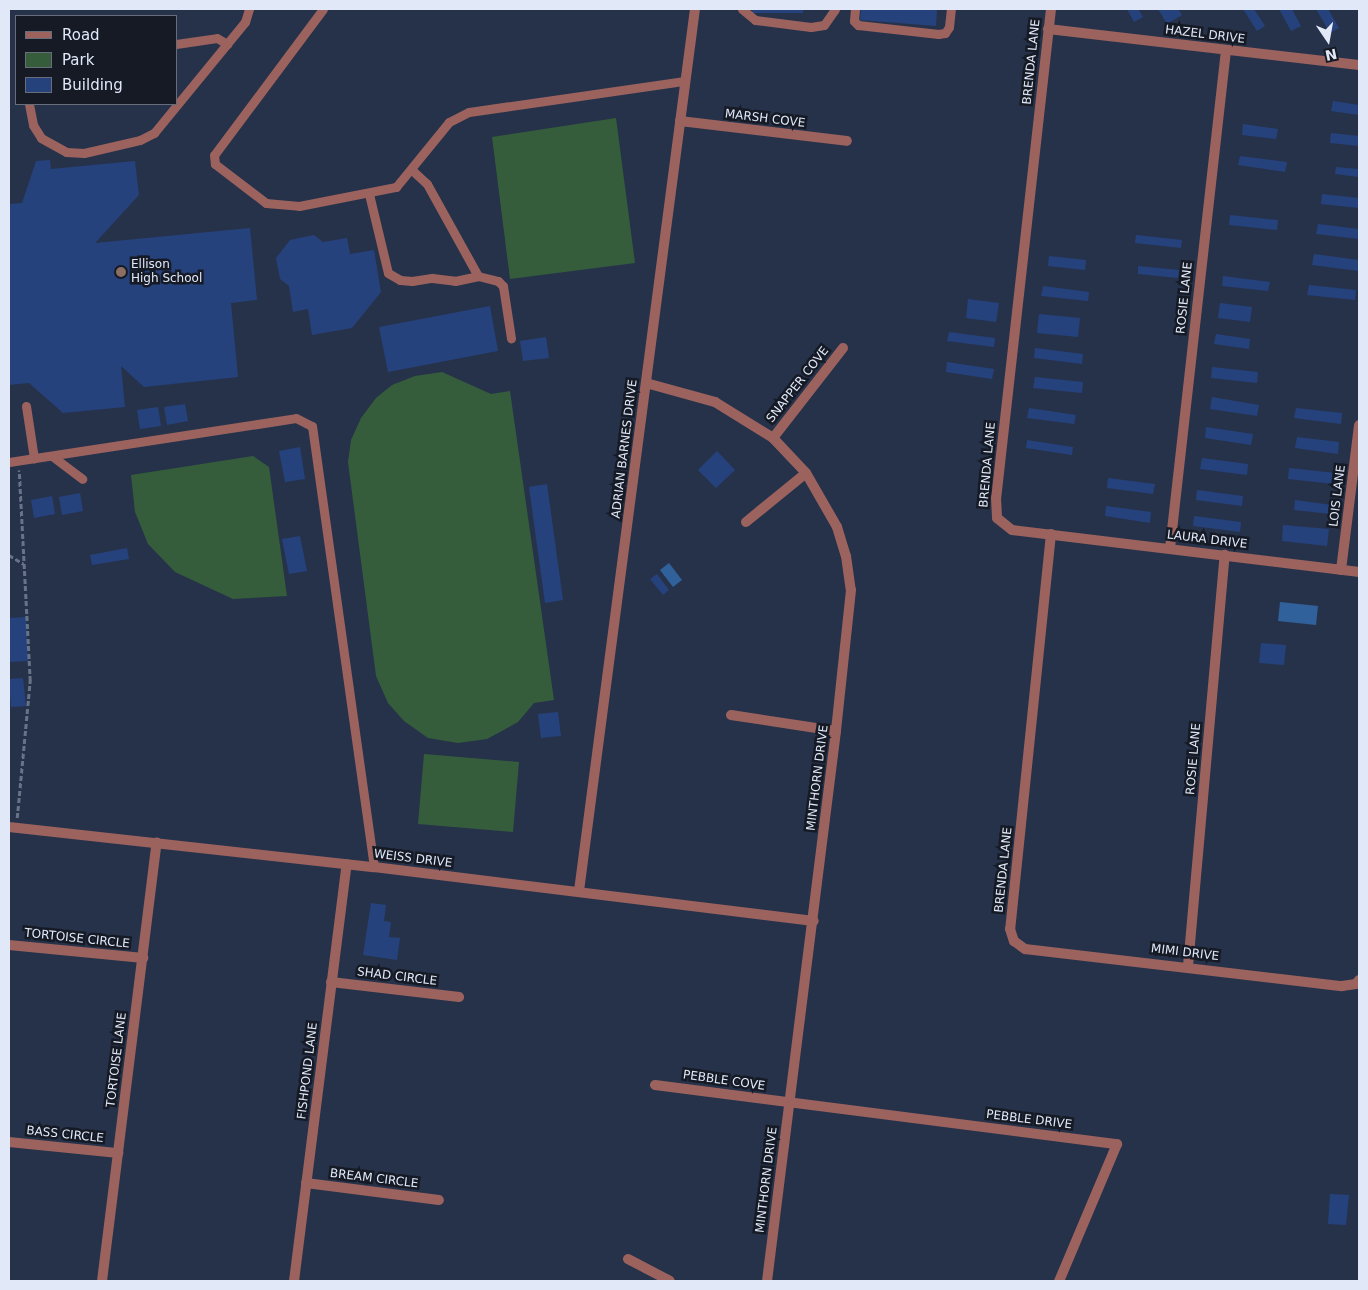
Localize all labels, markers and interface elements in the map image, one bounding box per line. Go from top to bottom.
legend [15,15,178,105]
north arrow [1303,15,1353,65]
street label: BRENDA LANE [1020,19,1044,105]
street label: HAZEL DRIVE [1164,23,1246,47]
text: Road [62,26,100,44]
text: N [1324,46,1339,64]
text: Park [62,51,94,69]
text: Building [62,76,123,94]
street label: MARSH COVE [724,107,806,131]
place label: Ellison High School [131,258,202,286]
street label: ROSIE LANE [1174,261,1196,335]
marker: Ellison High School [115,266,127,278]
street label: SNAPPER COVE [764,344,832,426]
street label: ADRIAN BARNES DRIVE [609,379,641,519]
street label: BRENDA LANE [977,422,999,508]
street label: LOIS LANE [1327,464,1349,528]
street label: LAURA DRIVE [1166,528,1248,552]
street label: ROSIE LANE [1184,722,1204,796]
street label: MINTHORN DRIVE [804,724,832,832]
street label: BRENDA LANE [992,827,1016,913]
street label: WEISS DRIVE [373,847,453,871]
street label: TORTOISE CIRCLE [24,926,130,952]
street label: MIMI DRIVE [1150,942,1220,964]
street label: SHAD CIRCLE [356,965,438,989]
street label: TORTOISE LANE [104,1012,130,1108]
street label: FISHPOND LANE [295,1022,321,1120]
street label: PEBBLE COVE [682,1068,766,1094]
street label: PEBBLE DRIVE [985,1108,1073,1132]
street label: BASS CIRCLE [26,1124,104,1146]
street label: MINTHORN DRIVE [753,1126,781,1234]
street label: BREAM CIRCLE [329,1166,419,1192]

